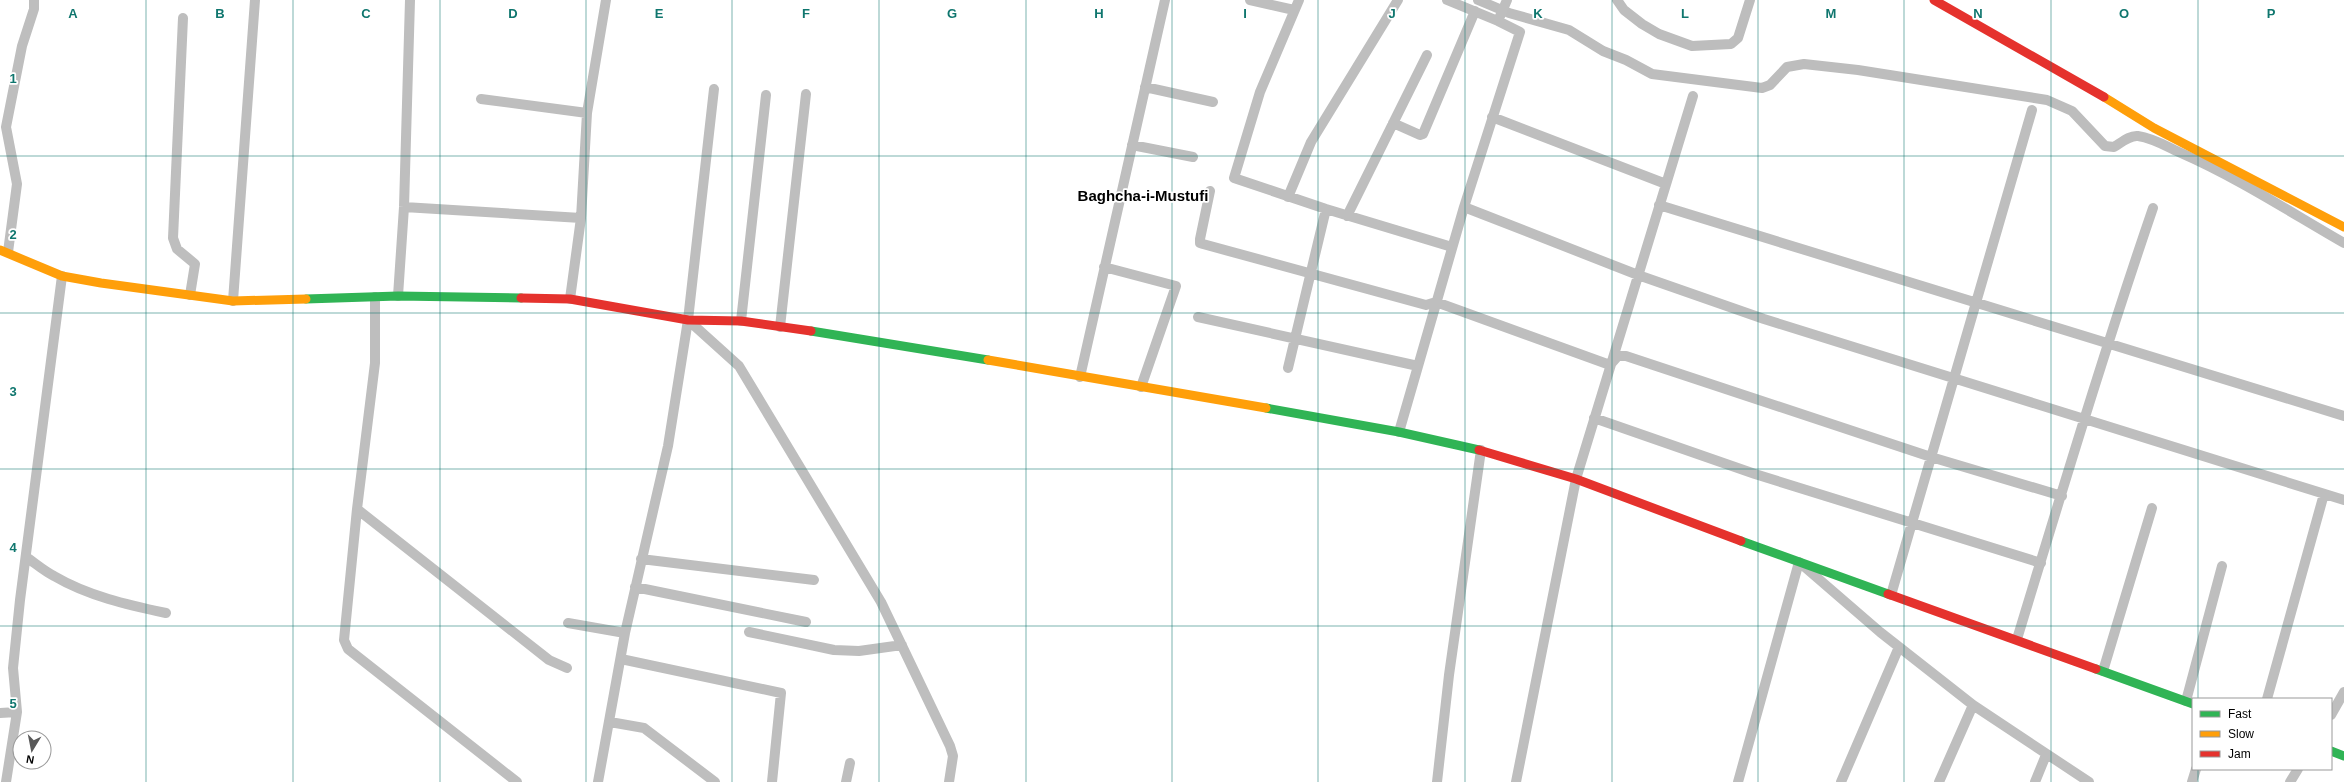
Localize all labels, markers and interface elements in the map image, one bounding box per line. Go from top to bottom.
text: A [68,6,78,21]
text: B [215,6,225,21]
text: C [361,6,371,21]
text: D [508,6,518,21]
text: E [655,6,664,21]
text: F [802,6,810,21]
text: G [947,6,957,21]
text: H [1094,6,1104,21]
text: I [1243,6,1247,21]
text: J [1388,6,1396,21]
text: K [1533,6,1543,21]
text: L [1681,6,1689,21]
text: M [1826,6,1836,21]
text: N [1973,6,1983,21]
text: O [2119,6,2129,21]
text: P [2267,6,2276,21]
text: 1 [9,71,17,86]
district label: Baghcha-i-Mustufi [1078,187,1208,204]
text: 2 [9,227,17,242]
text: 3 [9,384,17,399]
text: 4 [9,540,17,555]
text: 5 [9,696,17,711]
legend [2192,698,2332,770]
text: Fast [2228,707,2252,721]
text: Slow [2228,727,2254,741]
north arrow [12,730,52,770]
text: Jam [2228,747,2251,761]
text: N [25,753,35,766]

